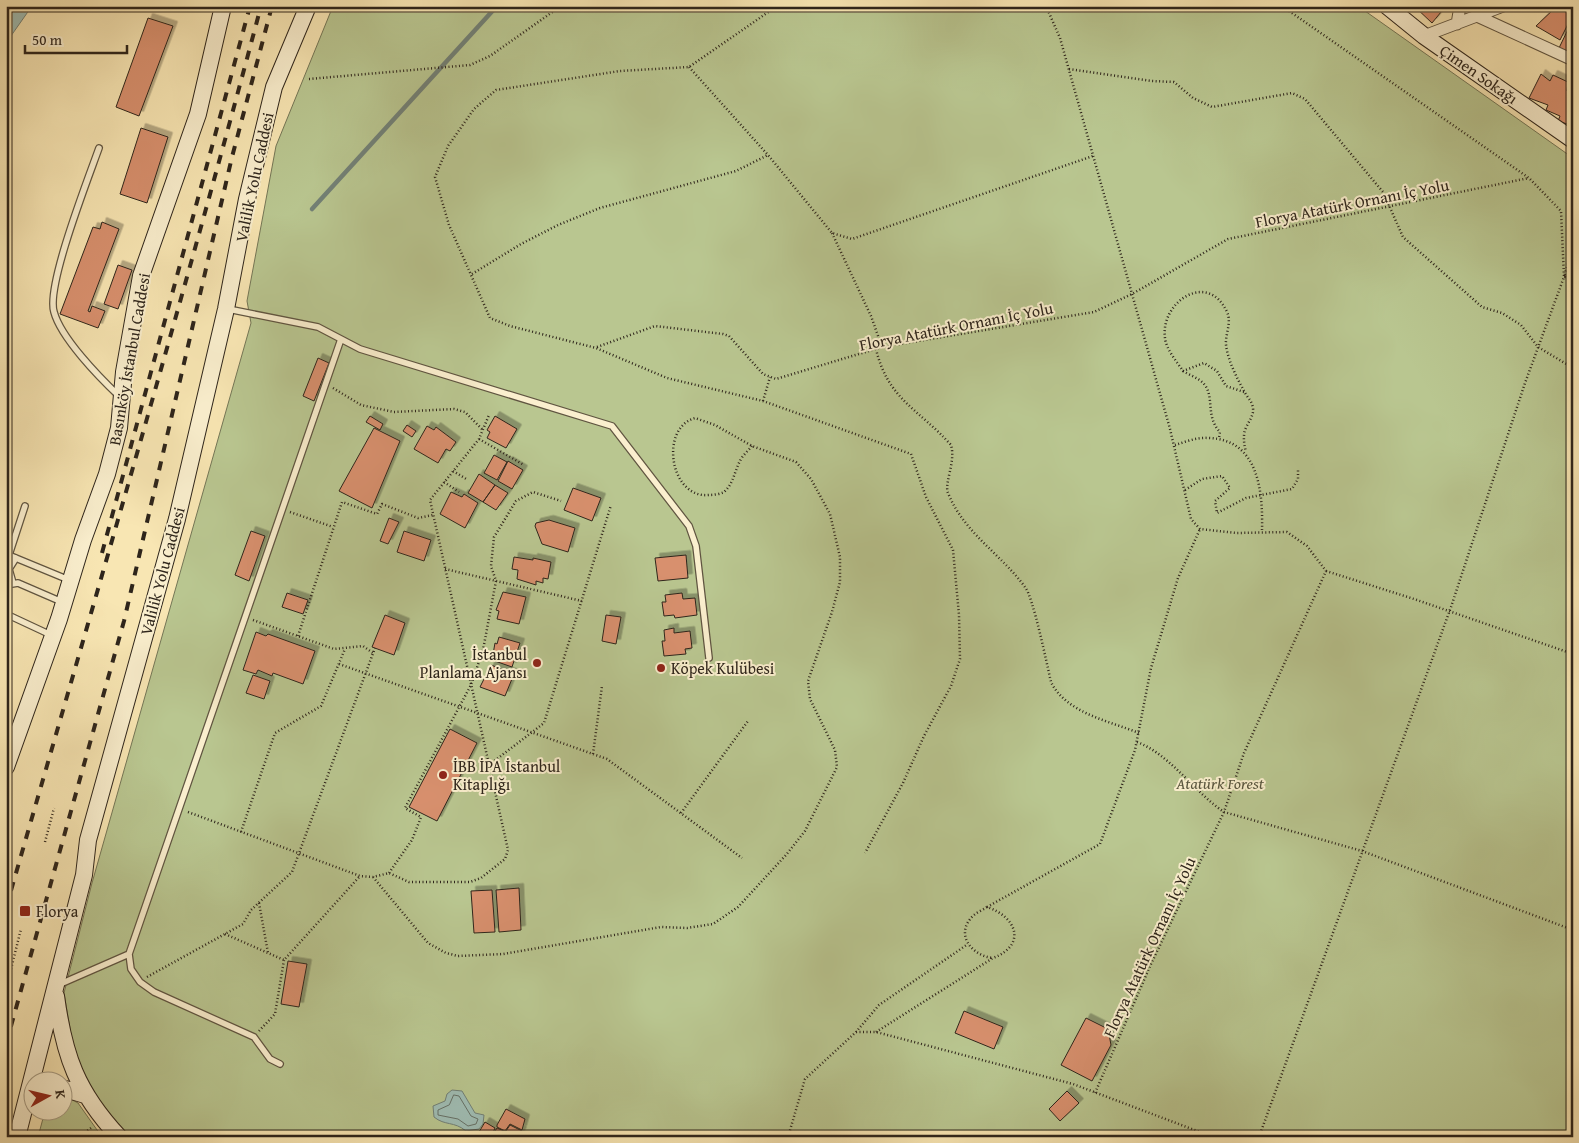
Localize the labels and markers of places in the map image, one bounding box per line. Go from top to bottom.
place label: İstanbul Planlama Ajansı [420,642,528,684]
place label: Köpek Kulübesi [671,656,775,680]
marker: İstanbul Planlama Ajansı [531,657,543,669]
marker: Köpek Kulübesi [655,662,667,674]
place label: İBB İPA İstanbul Kitaplığı [453,754,561,796]
marker: İBB İPA İstanbul Kitaplığı [437,769,449,781]
place label: Florya [36,899,79,923]
marker: Florya [18,904,32,918]

